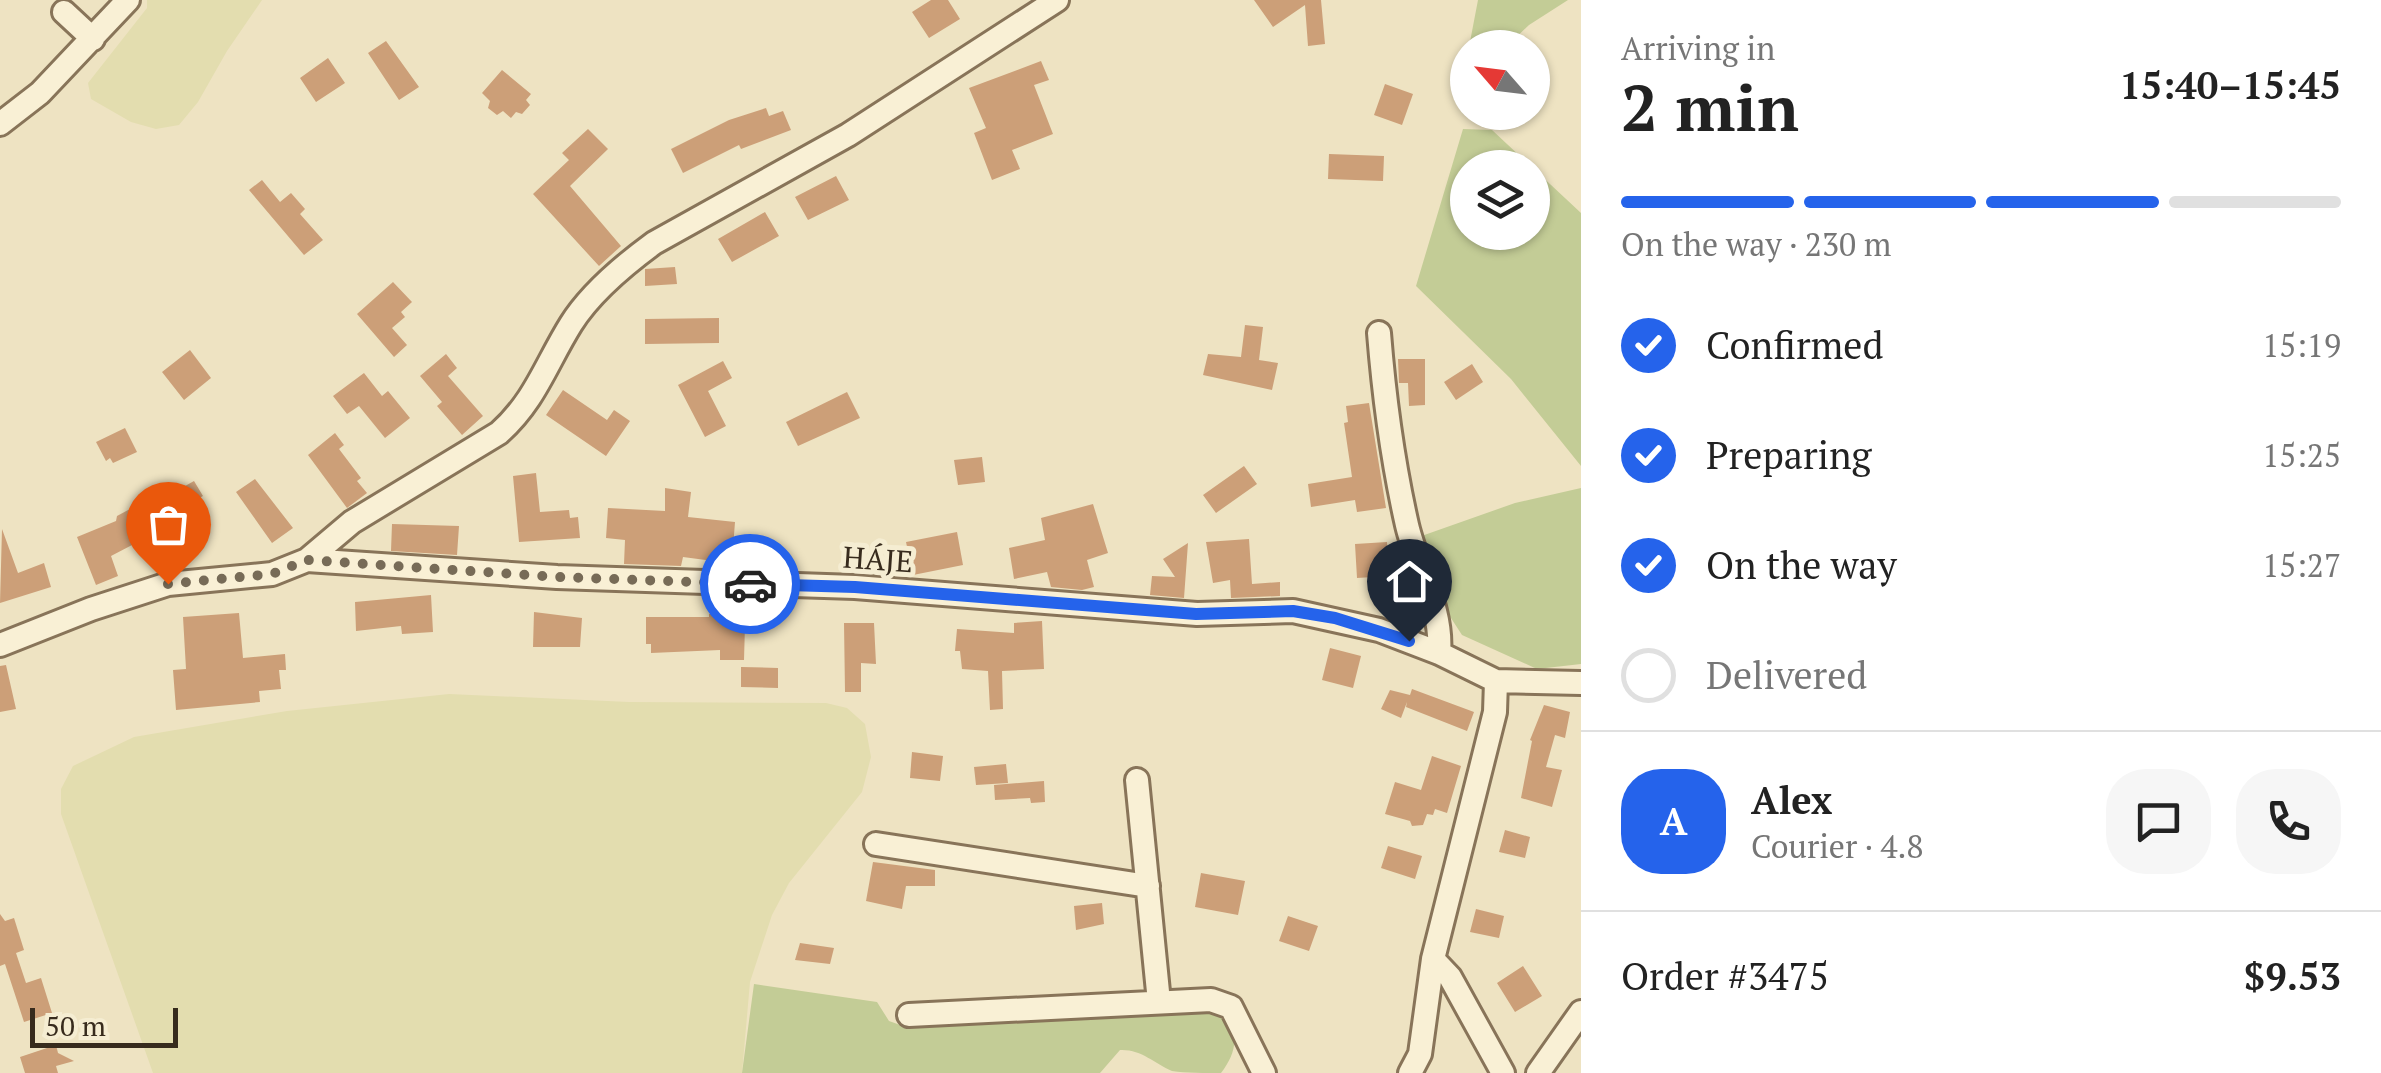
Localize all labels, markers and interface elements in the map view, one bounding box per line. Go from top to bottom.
text: Arriving in [1621,27,1775,69]
north arrow [1450,30,1550,130]
map controls [1450,30,1550,250]
text: 15:40–15:45 [2119,60,2341,110]
text: 2 min [1621,63,1799,150]
button: layers [1450,150,1550,250]
text: On the way · 230 m [1621,223,1891,265]
icon: check [1621,318,1676,373]
text: Confirmed [1706,320,1884,370]
text: 15:19 [2262,324,2341,366]
icon: check [1621,428,1676,483]
text: Preparing [1706,430,1872,480]
text: 15:25 [2262,434,2341,476]
pin [126,482,211,585]
icon: bag [141,497,196,552]
courier [700,534,800,634]
street label: HÁJE [842,537,914,581]
icon: check [1621,538,1676,593]
pin [1367,539,1452,642]
text: On the way [1706,540,1897,590]
text: 15:27 [2262,544,2341,586]
icon: home [1382,554,1437,609]
icon: car [723,557,778,612]
text: Delivered [1706,650,1867,700]
button: chat [2106,769,2211,874]
button: phone [2236,769,2341,874]
text: Alex [1751,775,1832,825]
text: A [1660,796,1687,846]
text: Courier · 4.8 [1751,825,1923,867]
text: Order #3475 [1621,951,1829,1001]
text: $9.53 [2244,951,2341,1001]
scale bar [30,1003,178,1048]
text: 50 m [45,1007,106,1044]

